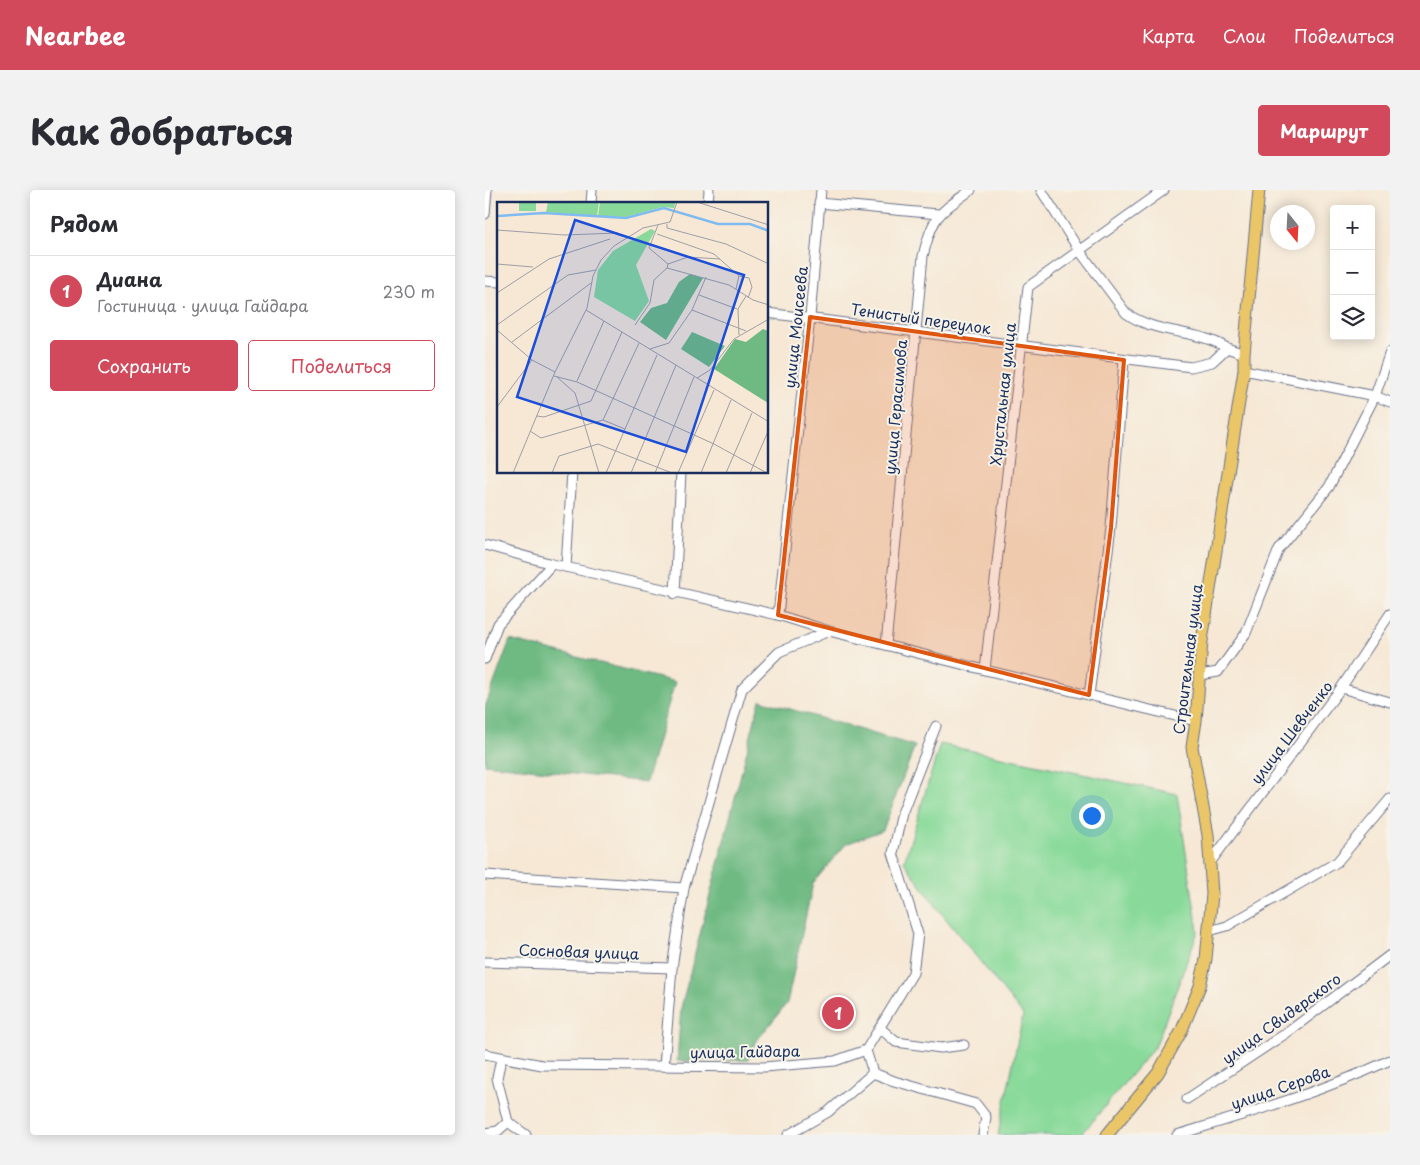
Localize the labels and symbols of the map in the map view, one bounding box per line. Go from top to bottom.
inset map [497,202,769,474]
north arrow [1270,205,1315,250]
street label: улица Моисеева [777,264,813,389]
street label: Тенистый переулок [849,297,993,339]
street label: Хрустальная улица [983,321,1021,466]
street label: улица Герасимова [878,338,912,476]
street label: Строительная улица [1166,582,1208,736]
street label: улица Шевченко [1244,675,1338,789]
your location [1079,803,1105,829]
street label: Сосновая улица [518,937,640,965]
street label: улица Свидерского [1217,967,1345,1069]
pin: 1 [822,994,854,1032]
street label: улица Гайдара [690,1039,801,1063]
street label: улица Серова [1227,1059,1333,1115]

